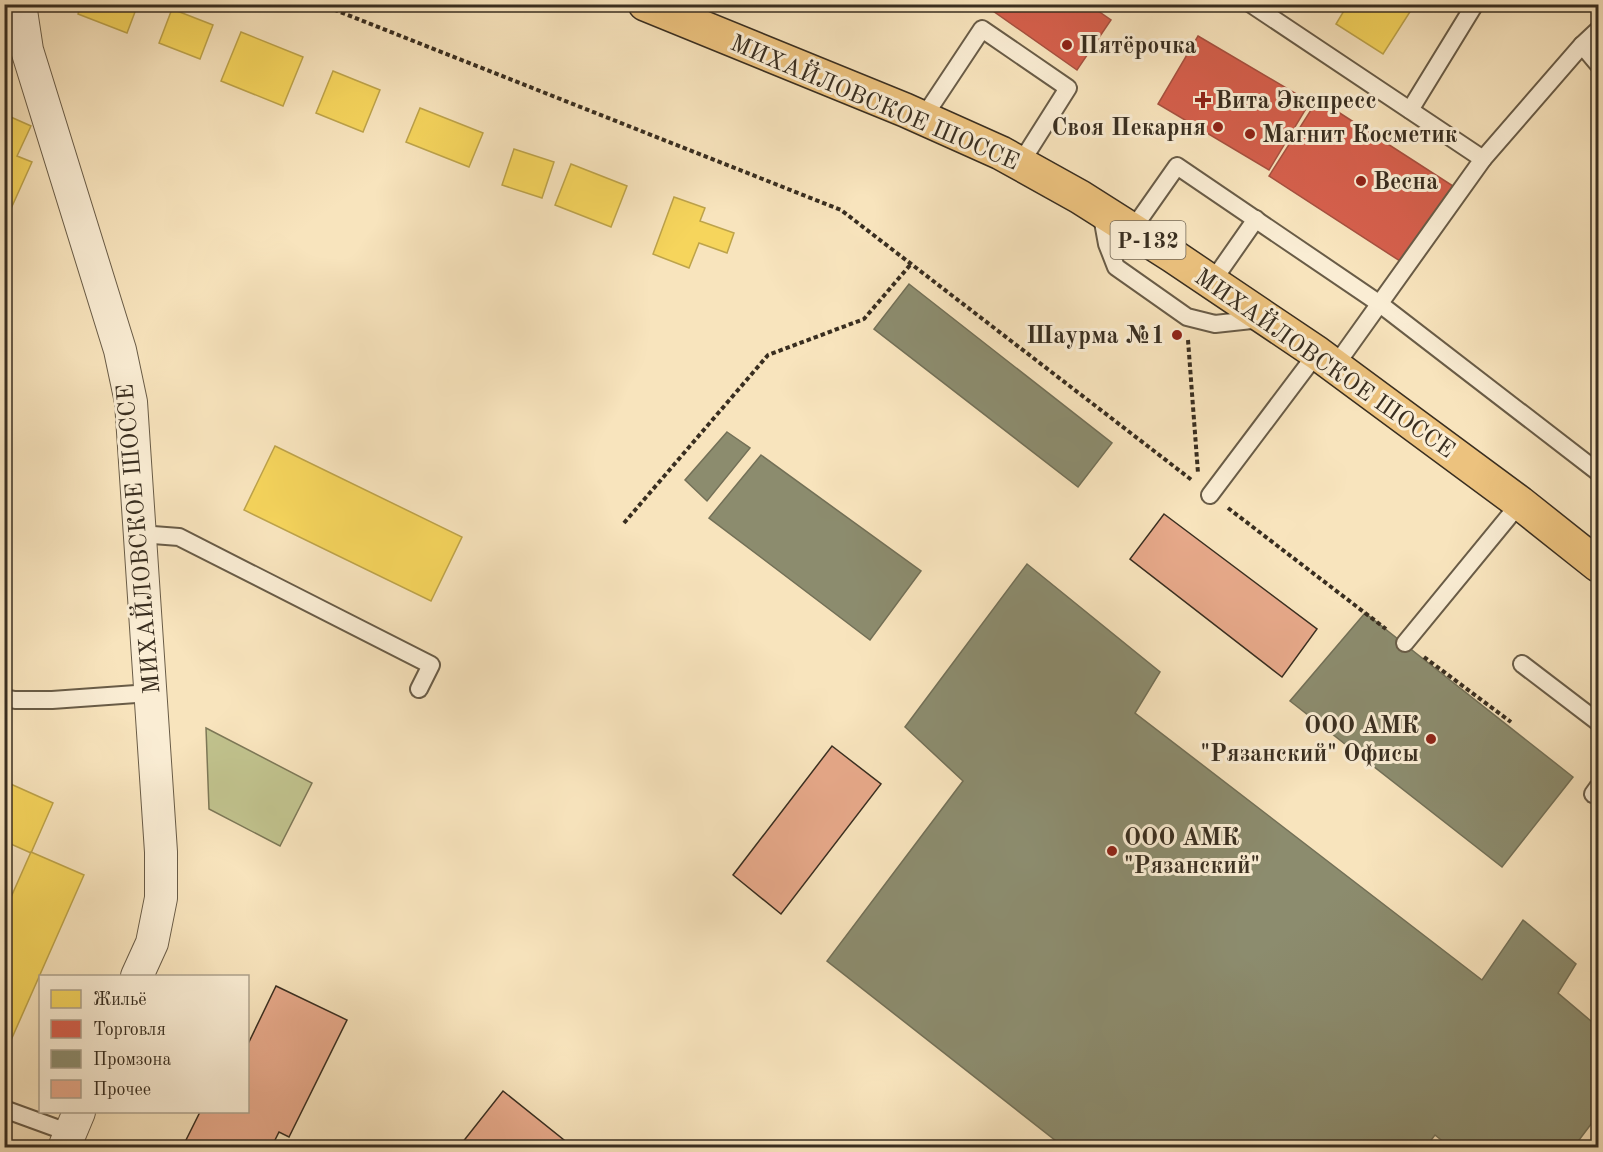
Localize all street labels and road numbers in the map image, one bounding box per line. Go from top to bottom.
street label: МИХАЙЛОВСКОЕ ШОССЕ [726,27,1024,176]
road number: Р-132 [1110,221,1186,259]
street label: МИХАЙЛОВСКОЕ ШОССЕ [1190,262,1461,464]
street label: МИХАЙЛОВСКОЕ ШОССЕ [110,383,166,695]

